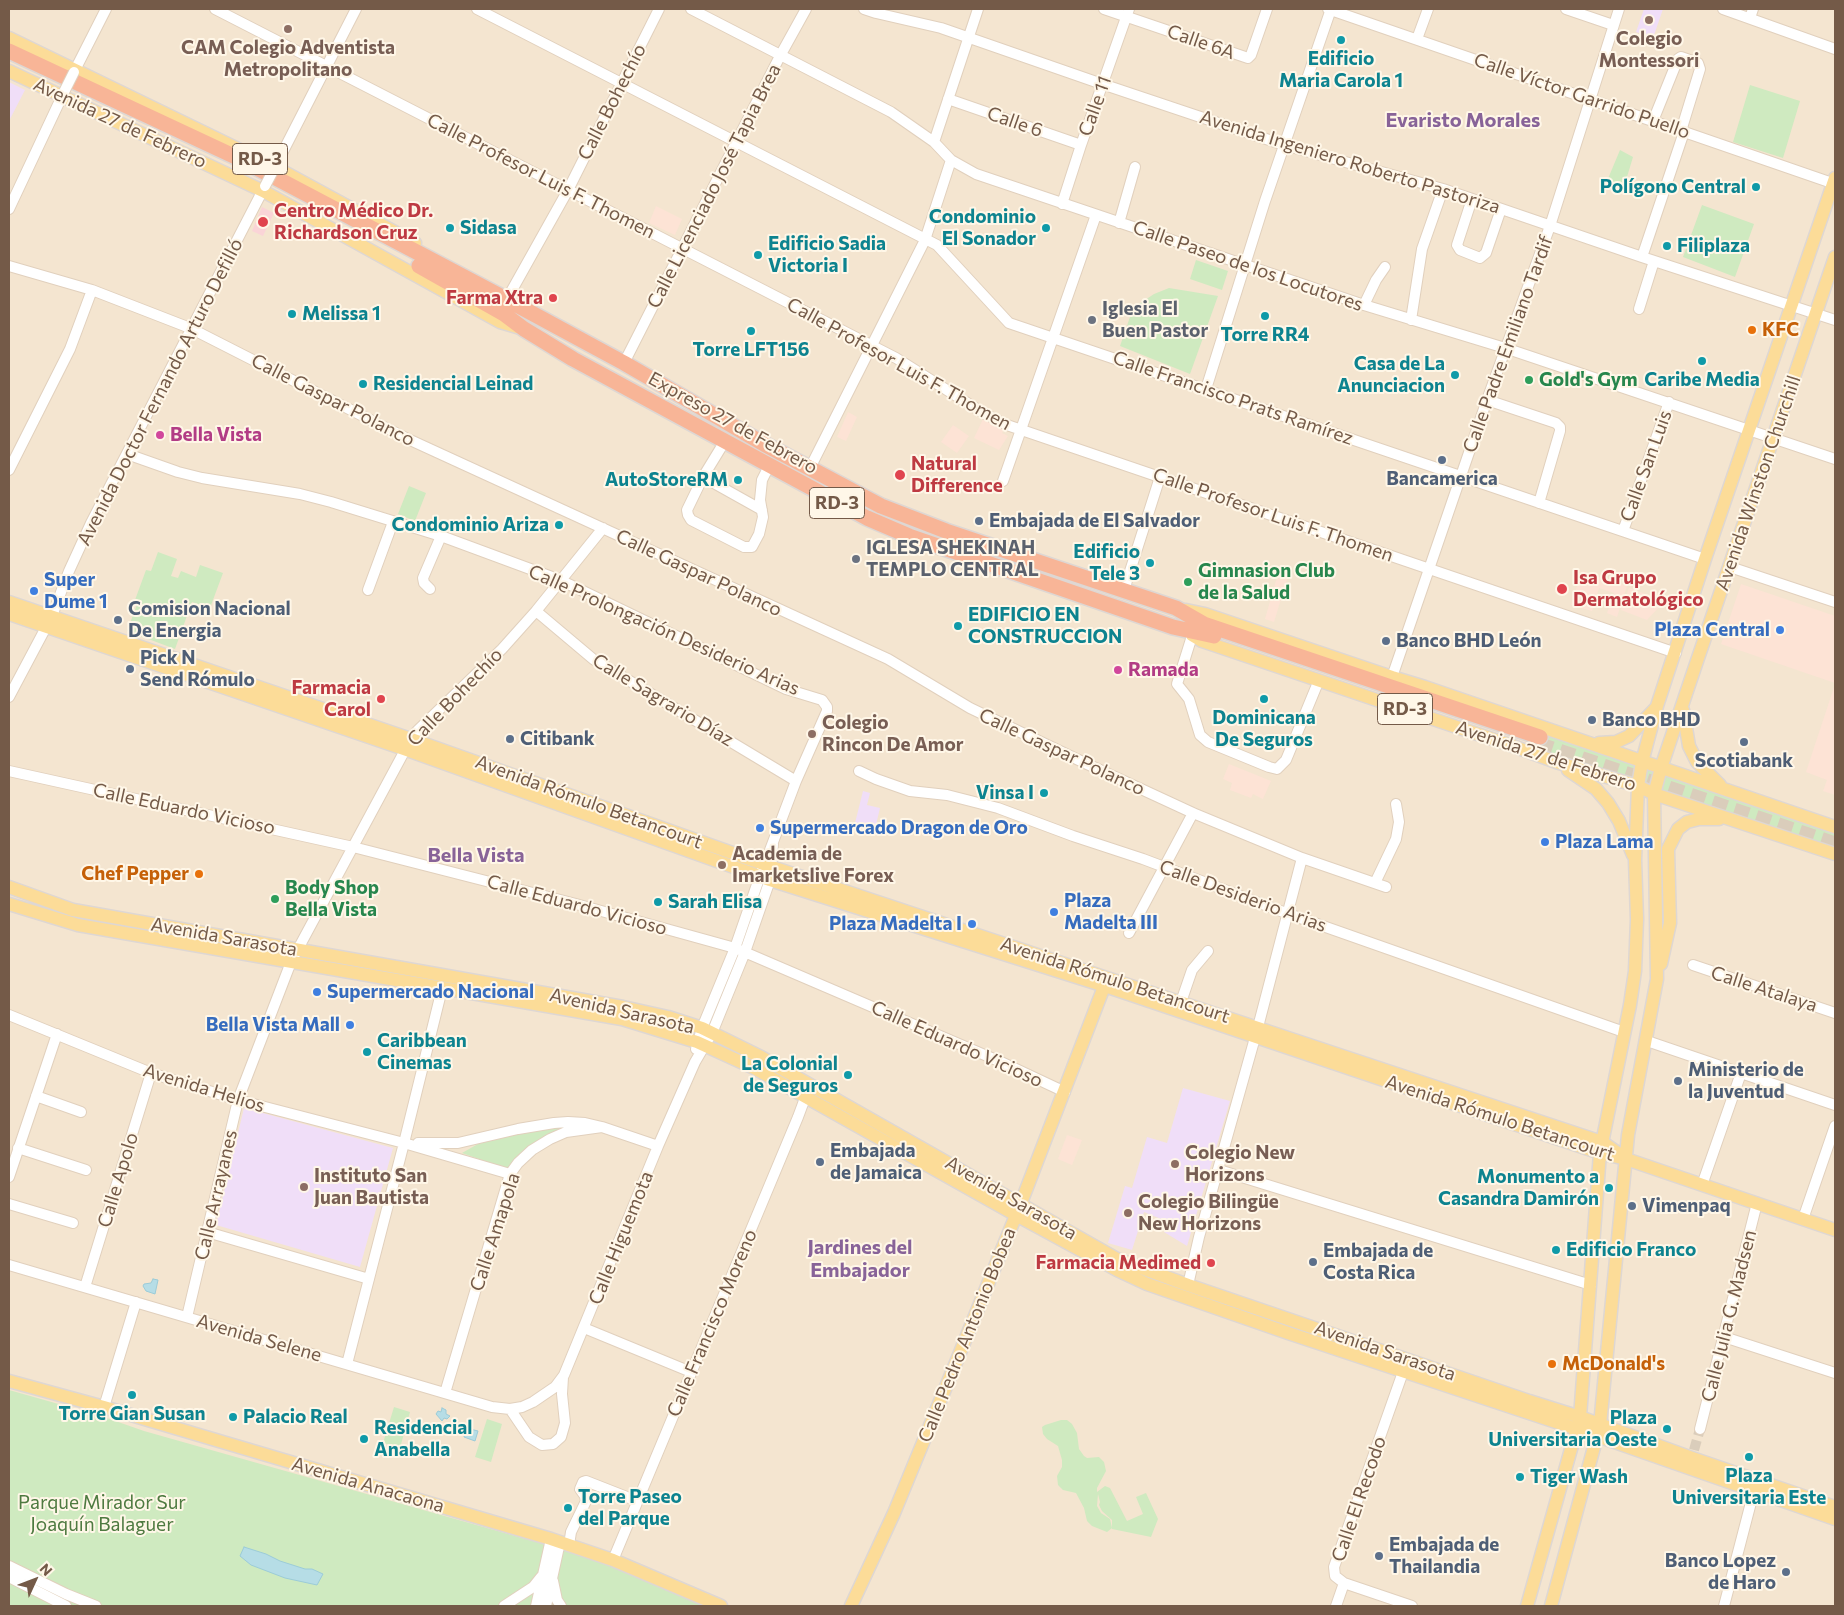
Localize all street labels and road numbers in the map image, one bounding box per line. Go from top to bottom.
street label: Calle 6A [1164,20,1238,64]
street label: Calle Bohechío [573,40,651,164]
street label: Calle Víctor Garrido Puello [1471,48,1693,144]
street label: Calle Licenciado José Tapia Brea [642,60,786,312]
street label: Avenida 27 de Febrero [30,73,210,173]
street label: Calle 11 [1074,73,1116,139]
street label: Calle 6 [984,102,1046,142]
street label: Avenida Ingeniero Roberto Pastoriza [1197,105,1503,219]
street label: Calle Profesor Luis F. Thomen [423,108,659,244]
road number: RD-3 [232,144,288,174]
street label: Calle Paseo de los Locutores [1130,216,1366,316]
street label: Calle Padre Emiliano Tardif [1458,232,1558,456]
street label: Avenida Doctor Fernando Arturo Defilló [72,235,248,549]
street label: Calle Profesor Luis F. Thomen [783,293,1015,435]
street label: Calle Francisco Prats Ramírez [1110,346,1356,450]
street label: Calle Gaspar Polanco [247,349,419,451]
street label: Expreso 27 de Febrero [644,367,822,479]
street label: Avenida Winston Churchill [1710,372,1806,594]
street label: Calle San Luis [1615,407,1677,525]
street label: Calle Profesor Luis F. Thomen [1150,463,1396,567]
road number: RD-3 [810,488,864,518]
street label: Calle Gaspar Polanco [612,525,786,621]
street label: Calle Prolongación Desiderio Arias [525,560,803,700]
street label: Calle Bohechío [403,643,507,751]
street label: Calle Sagrario Díaz [588,649,738,751]
road number: RD-3 [1378,694,1432,724]
street label: Calle Gaspar Polanco [975,704,1149,800]
street label: Avenida 27 de Febrero [1453,716,1639,796]
street label: Avenida Rómulo Betancourt [472,750,706,854]
street label: Calle Eduardo Vicioso [91,779,277,839]
street label: Calle Desiderio Arias [1156,855,1330,937]
street label: Calle Eduardo Vicioso [484,870,670,940]
street label: Avenida Sarasota [149,913,299,961]
street label: Avenida Rómulo Betancourt [997,932,1233,1028]
street label: Calle Atalaya [1708,961,1820,1017]
street label: Avenida Sarasota [547,983,697,1039]
street label: Calle Eduardo Vicioso [868,996,1046,1092]
street label: Avenida Helios [140,1059,268,1117]
street label: Avenida Rómulo Betancourt [1382,1070,1618,1166]
street label: Calle Arrayanes [190,1128,242,1262]
street label: Calle Apolo [93,1130,143,1230]
street label: Avenida Sarasota [941,1151,1081,1245]
street label: Calle Higuemota [584,1168,658,1308]
street label: Calle Amapola [465,1170,525,1294]
street label: Calle Pedro Antonio Bobea [913,1224,1021,1446]
street label: Calle Francisco Moreno [662,1226,762,1420]
street label: Calle Julia G. Madsen [1697,1228,1761,1404]
street label: Avenida Selene [194,1309,324,1367]
street label: Avenida Sarasota [1311,1316,1459,1386]
street label: Calle El Recodo [1327,1433,1391,1565]
street label: Avenida Anacaona [289,1452,447,1518]

